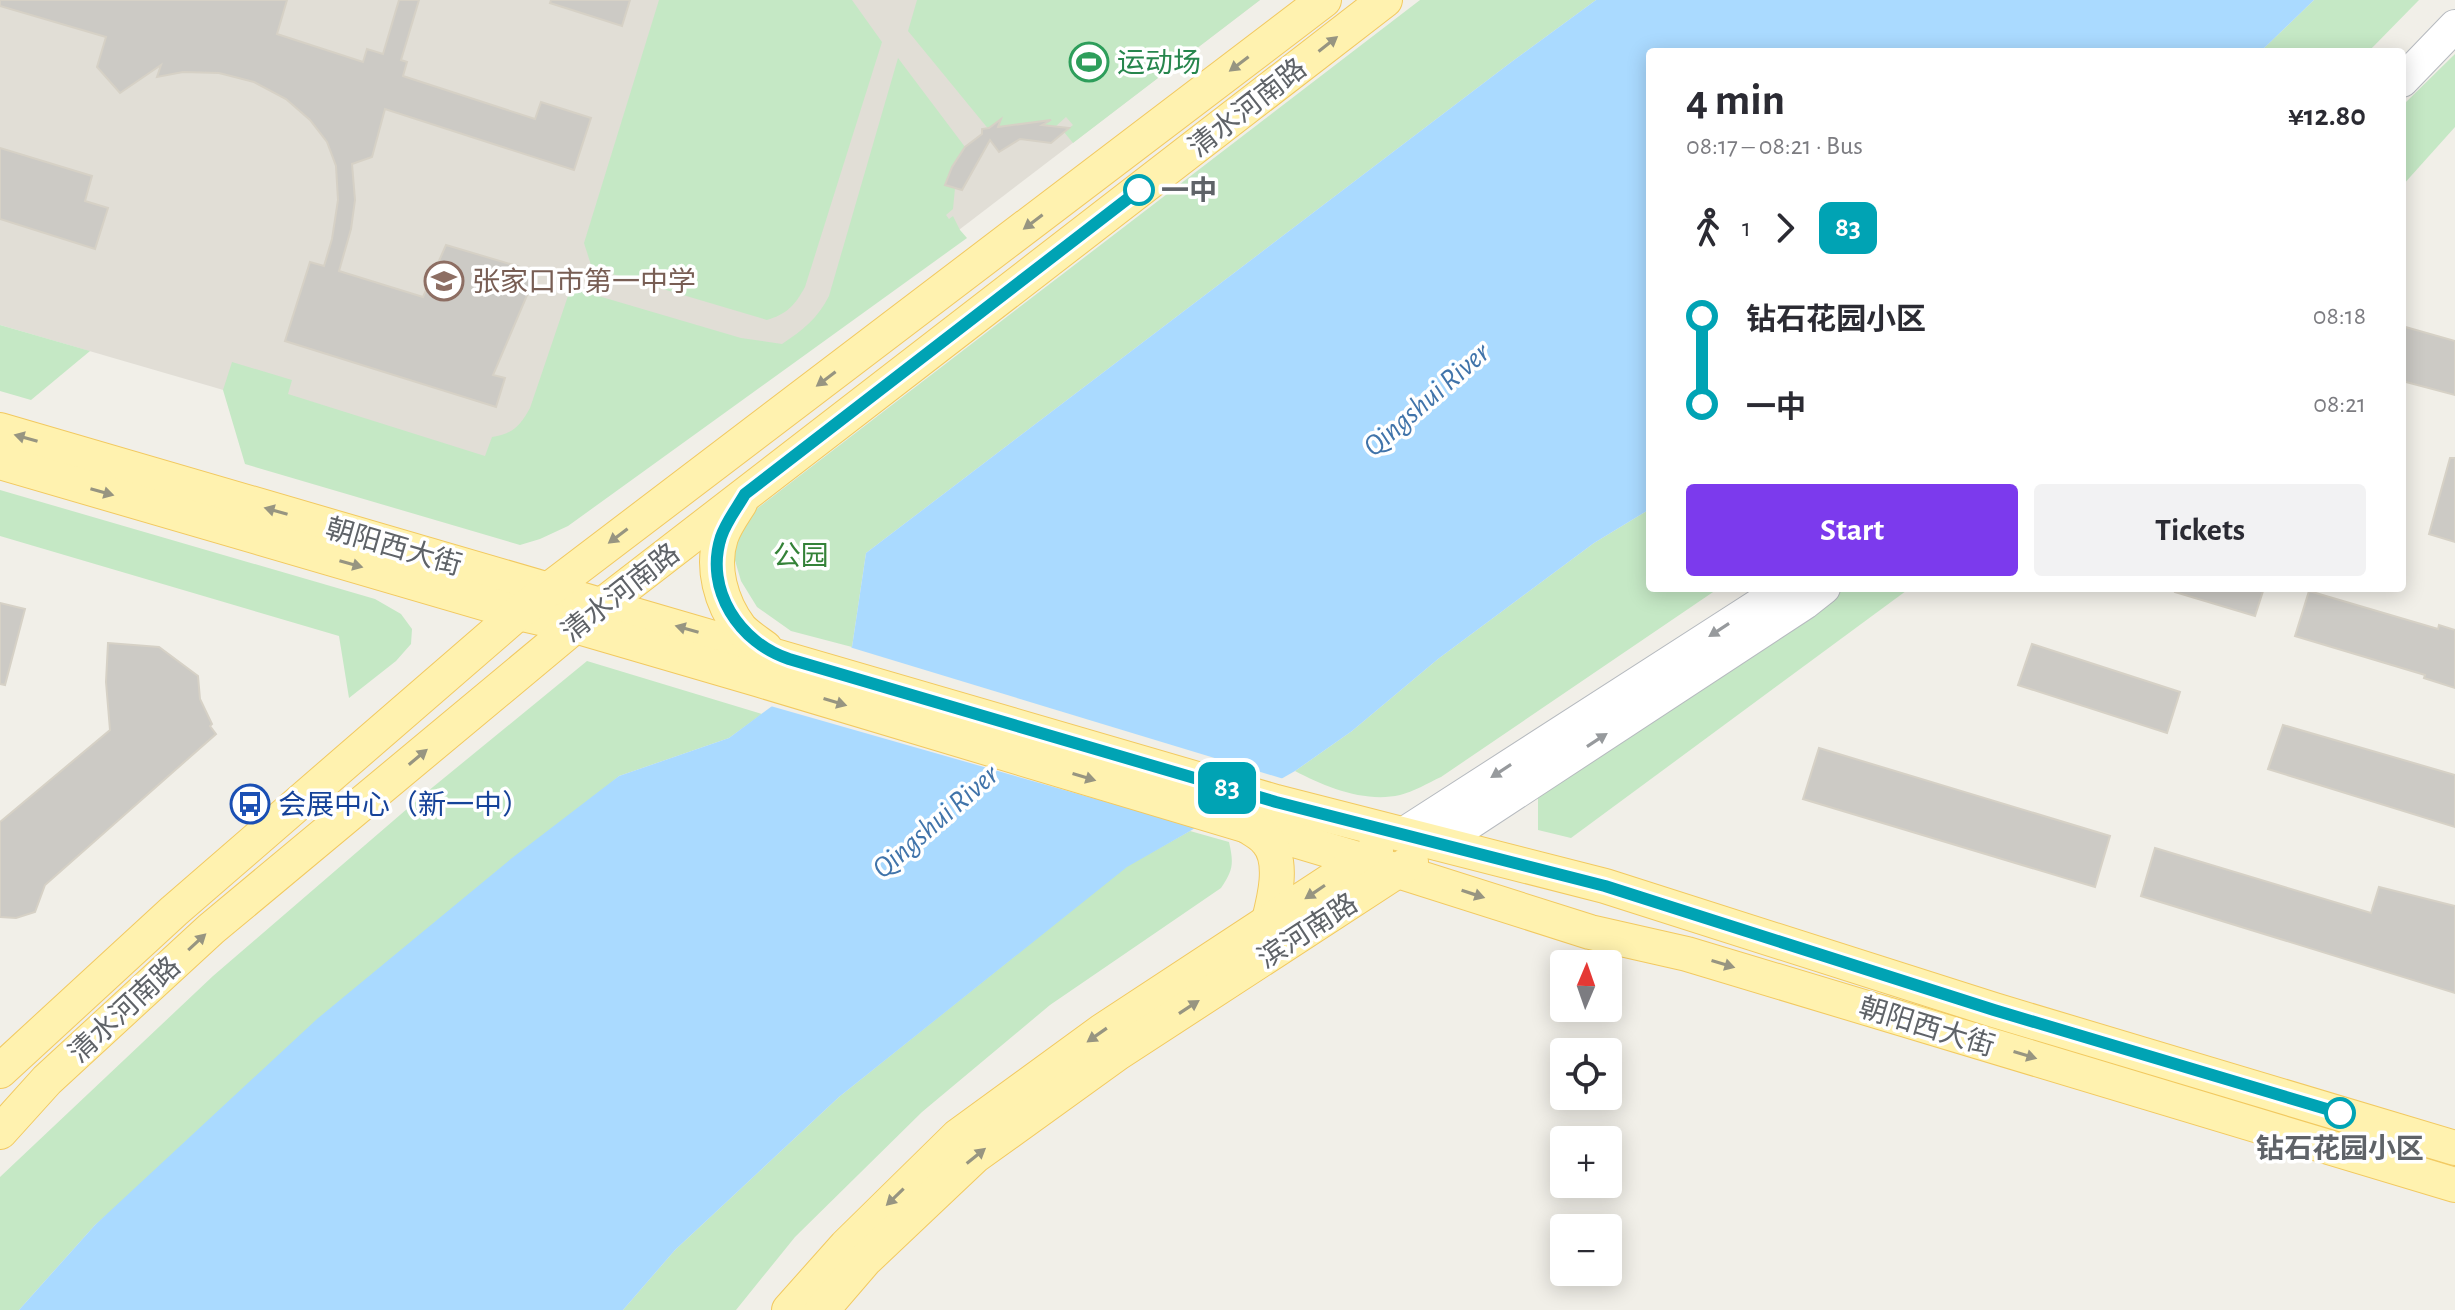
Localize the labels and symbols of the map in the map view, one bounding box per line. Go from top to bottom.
one-way arrow [1318,37,1338,53]
sports icon: 运动场 [1068,41,1110,83]
place label: 运动场 [1117,48,1201,78]
street label: 清水河南路 [1183,53,1312,163]
one-way arrow [1229,56,1250,72]
marker: 一中 [1124,175,1154,205]
place label: 一中 [1161,176,1217,206]
one-way arrow [1023,214,1043,230]
school or university icon: 张家口市第一中学 [423,260,465,302]
place label: 张家口市第一中学 [472,267,696,297]
water label: Qingshui River [1358,336,1496,462]
one-way arrow [815,371,836,387]
one-way arrow [14,431,38,444]
one-way arrow [90,486,114,499]
one-way arrow [263,504,287,517]
street label: 朝阳西大街 [322,513,465,581]
one-way arrow [608,528,628,544]
street label: 清水河南路 [556,538,685,648]
park label: 公园 [773,542,829,571]
one-way arrow [340,558,364,571]
one-way arrow [675,622,699,635]
one-way arrow [1708,623,1730,637]
one-way arrow [823,696,847,709]
one-way arrow [1586,733,1607,748]
one-way arrow [407,749,427,766]
water label: Qingshui River [867,758,1005,884]
line badge: 83 [1191,762,1263,814]
one-way arrow [1490,764,1511,779]
one-way arrow [1072,771,1096,784]
bus stop icon: 会展中心（新一中） [229,783,271,825]
place label: 会展中心（新一中） [278,790,530,820]
one-way arrow [1304,884,1325,899]
street label: 滨河南路 [1252,888,1363,974]
one-way arrow [1461,888,1485,901]
one-way arrow [187,933,206,951]
north arrow [1550,950,1622,1022]
street label: 清水河南路 [63,951,186,1068]
one-way arrow [1711,958,1735,971]
street label: 朝阳西大街 [1855,992,1998,1062]
one-way arrow [1178,1000,1200,1015]
one-way arrow [1087,1027,1108,1042]
one-way arrow [2014,1049,2038,1062]
marker: 钻石花园小区 [2325,1098,2355,1128]
place label: 钻石花园小区 [2256,1134,2424,1164]
one-way arrow [966,1148,986,1165]
one-way arrow [886,1187,905,1206]

